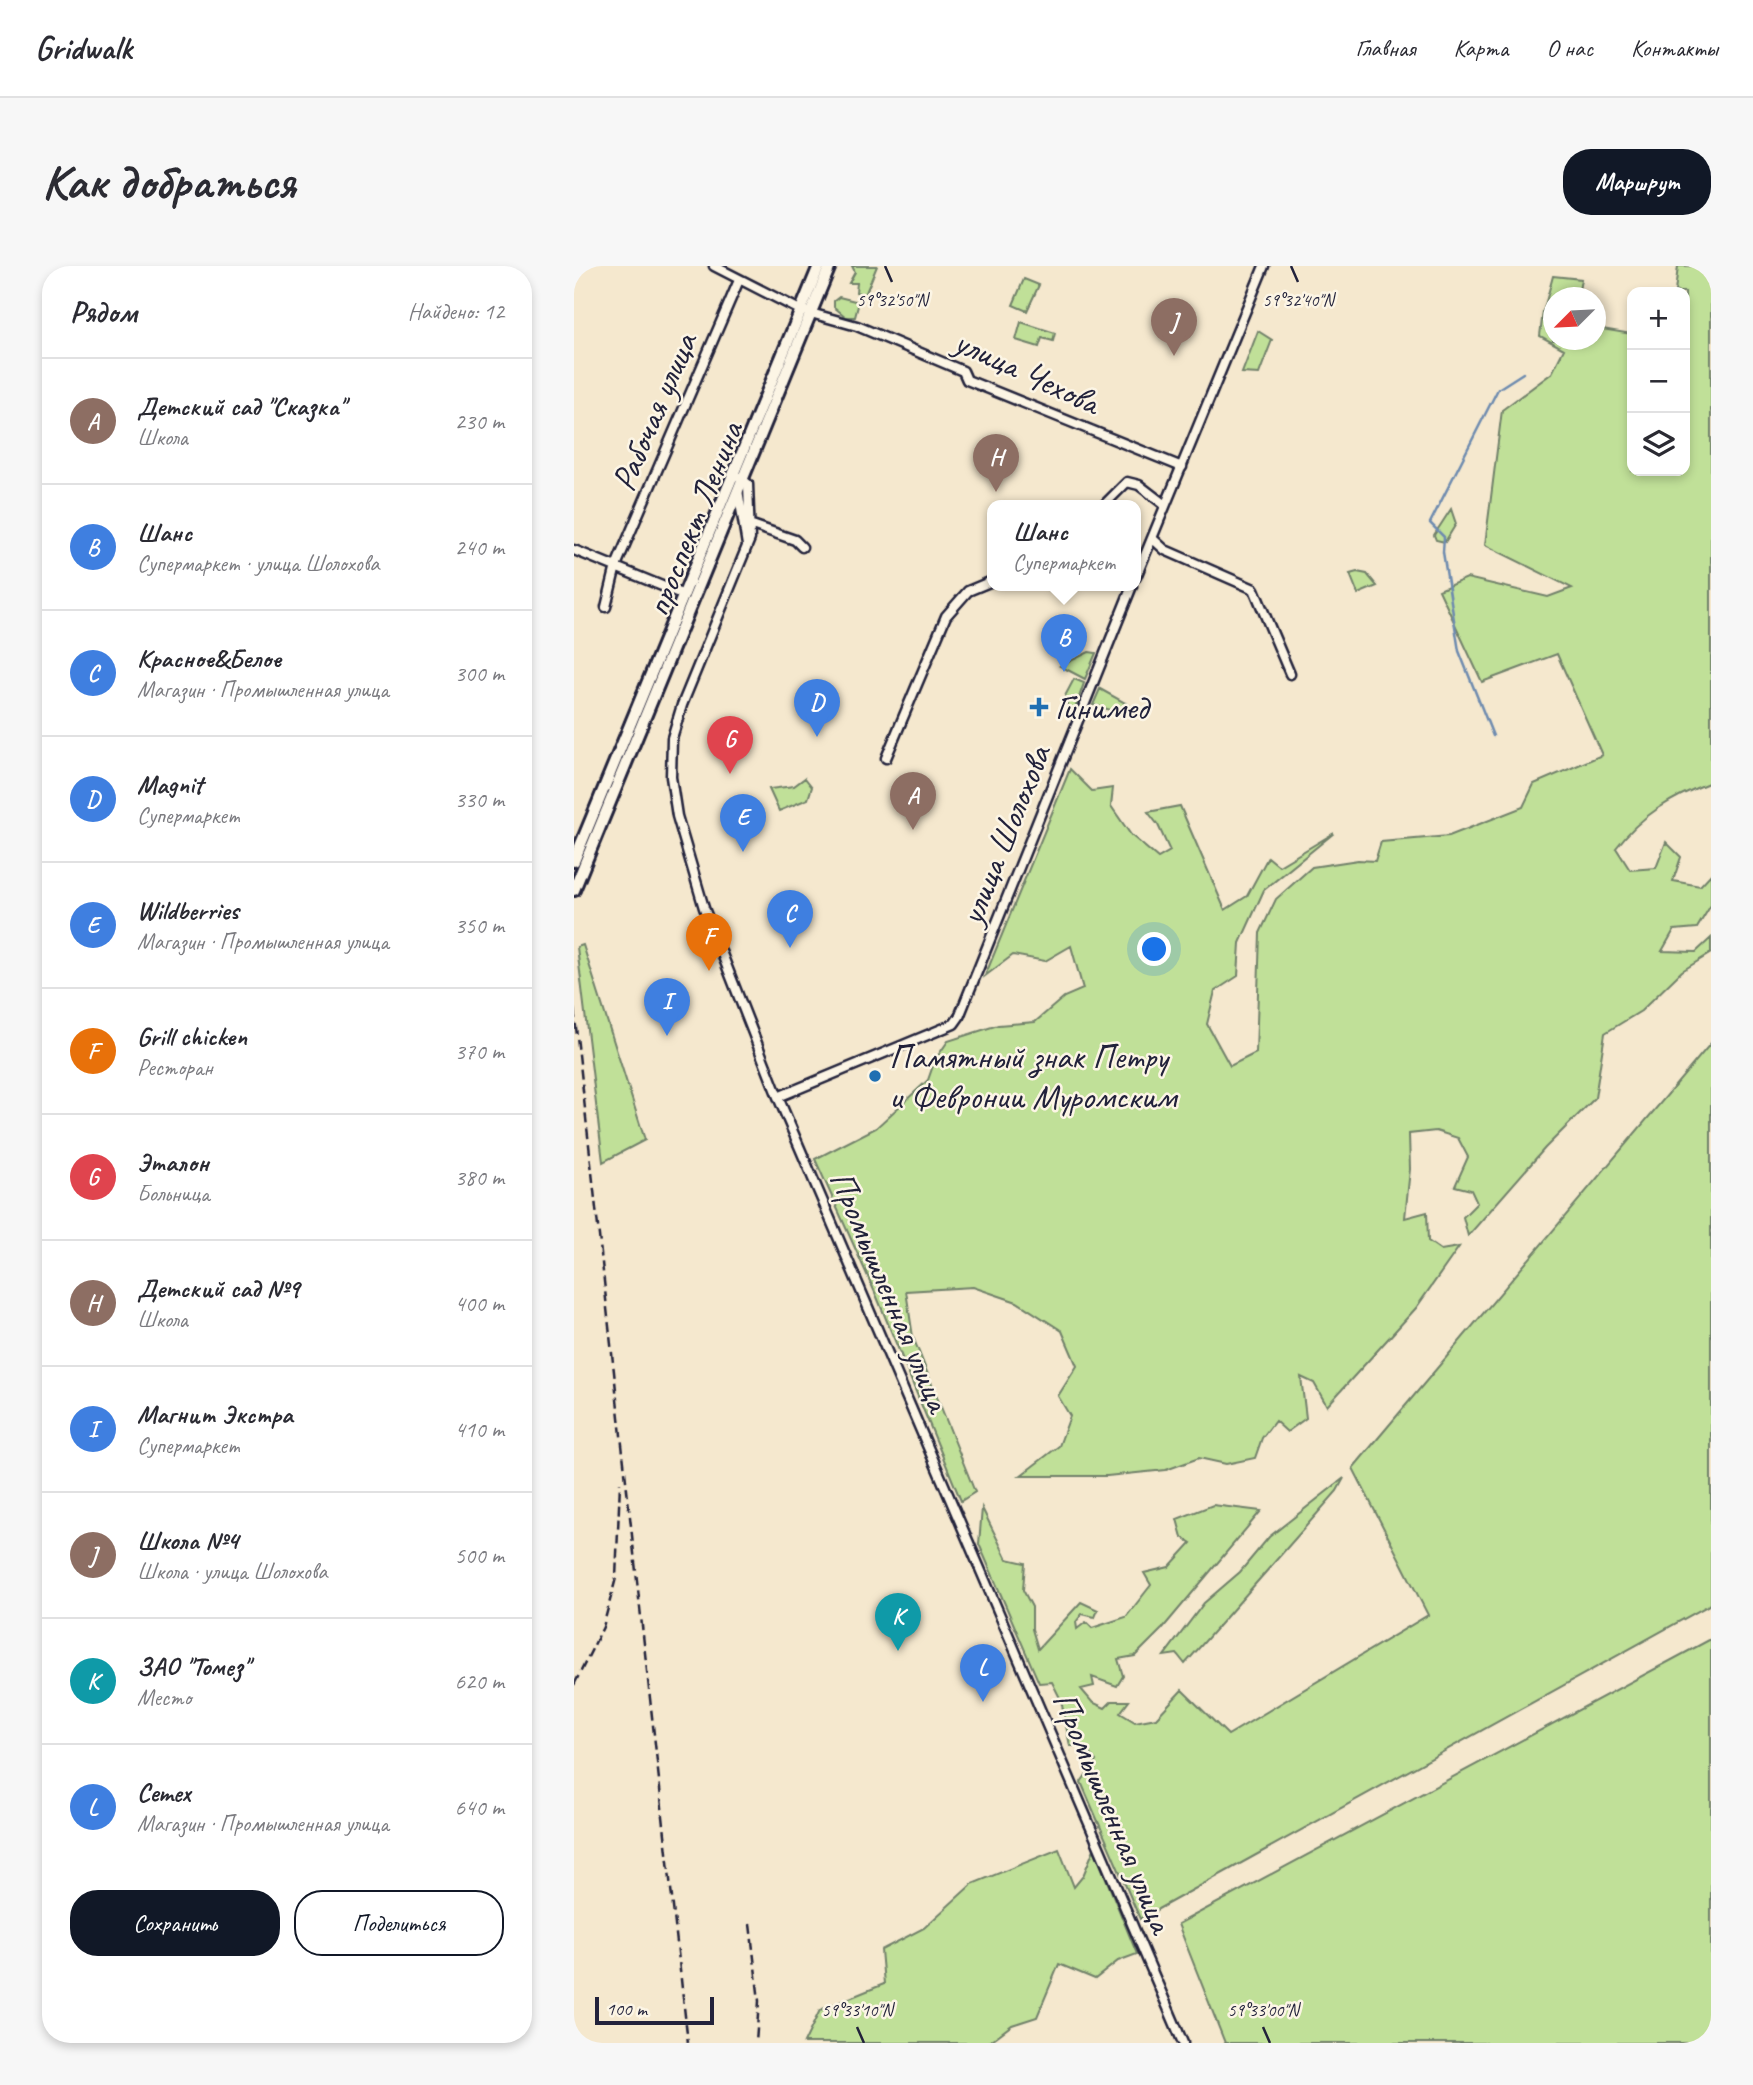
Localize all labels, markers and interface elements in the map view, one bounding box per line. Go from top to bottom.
text: Gridwalk [35,27,132,69]
text: Главная [1355,33,1416,63]
text: Карта [1454,33,1508,63]
text: О нас [1546,33,1593,63]
text: Контакты [1631,33,1718,63]
button: Маршрут [1563,149,1711,215]
text: Как добраться [42,151,295,213]
north arrow [1543,287,1606,350]
map controls [1627,287,1690,476]
button: + [1627,287,1690,350]
text: 59°32'50"N [857,289,931,311]
text: 59°32'40"N [1263,289,1337,311]
text: Рядом [70,293,137,331]
text: Найдено: 12 [408,297,504,326]
pin: J [1151,298,1197,356]
street label: улица Чехова [946,318,1109,426]
street label: Рабочая улица [601,324,708,498]
button: − [1627,350,1690,413]
text: Детский сад "Сказка" [137,390,345,423]
text: A [87,407,99,436]
text: 230 m [455,407,504,436]
button: layers [1627,413,1690,476]
street label: проспект Ленина [635,414,754,623]
text: Школа [137,423,188,452]
pin: H [973,434,1019,492]
popup [987,500,1141,591]
text: Шанс [1013,515,1068,548]
text: Шанс [137,516,192,549]
text: B [87,533,99,562]
text: 240 m [455,533,504,562]
text: Супермаркет [1013,548,1115,577]
text: Супермаркет · улица Шолохова [137,549,379,578]
pin: B [1041,614,1087,672]
text: Красное&Белое [137,642,281,675]
text: C [88,659,98,688]
text: 300 m [455,659,504,688]
text: Магазин · Промышленная улица [137,675,389,704]
pin: D [794,679,840,737]
place label: Гинимед [1055,685,1152,730]
marker: Гинимед [1029,697,1049,717]
pin: G [707,716,753,774]
street label: улица Шолохова [948,736,1062,933]
text: Magnit [137,768,203,801]
pin: A [890,772,936,830]
text: D [86,785,100,814]
text: 330 m [455,785,504,814]
pin: E [720,794,766,852]
text: Супермаркет [137,801,240,830]
pin: C [767,890,813,948]
text: Wildberries [137,894,239,927]
text: E [87,911,99,940]
text: 350 m [455,911,504,940]
pin: F [686,913,732,971]
text: Магазин · Промышленная улица [137,927,389,956]
your location [1137,932,1171,966]
pin: I [644,978,690,1036]
text: Grill chicken [137,1020,247,1053]
place label: Памятный знак Петру и Февронии Муромским [889,1034,1179,1119]
text: F [88,1037,98,1066]
text: 370 m [455,1037,504,1066]
text: Ресторан [137,1053,213,1082]
marker: Памятный знак Петру и Февронии Муромским [867,1068,883,1084]
text: Эталон [137,1146,209,1179]
text: G [87,1163,99,1192]
text: 380 m [455,1163,504,1192]
street label: Промышленная улица [819,1164,962,1421]
text: Больница [137,1179,209,1208]
text: Детский сад №9 [137,1272,299,1305]
text: H [86,1289,100,1318]
text: 400 m [455,1289,504,1318]
text: Школа [137,1305,188,1334]
text: Магнит Экстра [137,1398,293,1431]
text: I [88,1415,98,1444]
text: 410 m [455,1415,504,1444]
text: Супермаркет [137,1431,240,1460]
text: Школа №4 [137,1524,238,1557]
text: J [89,1541,97,1570]
text: 500 m [455,1541,504,1570]
text: Школа · улица Шолохова [137,1557,327,1586]
pin: K [875,1593,921,1651]
pin: L [960,1644,1006,1702]
text: ЗАО "Томез" [137,1650,249,1683]
text: K [87,1667,99,1696]
text: 620 m [455,1667,504,1696]
text: Место [137,1683,191,1712]
street label: Промышленная улица [1042,1685,1185,1942]
text: Cemex [137,1776,190,1809]
text: L [88,1793,98,1822]
text: 640 m [455,1793,504,1822]
text: Магазин · Промышленная улица [137,1809,389,1838]
button: Сохранить [70,1890,280,1956]
button: Поделиться [294,1890,504,1956]
scale bar [595,1994,714,2026]
text: 100 m [606,1997,647,2021]
text: 59°33'10"N [822,1999,896,2021]
text: 59°33'00"N [1228,1999,1302,2021]

